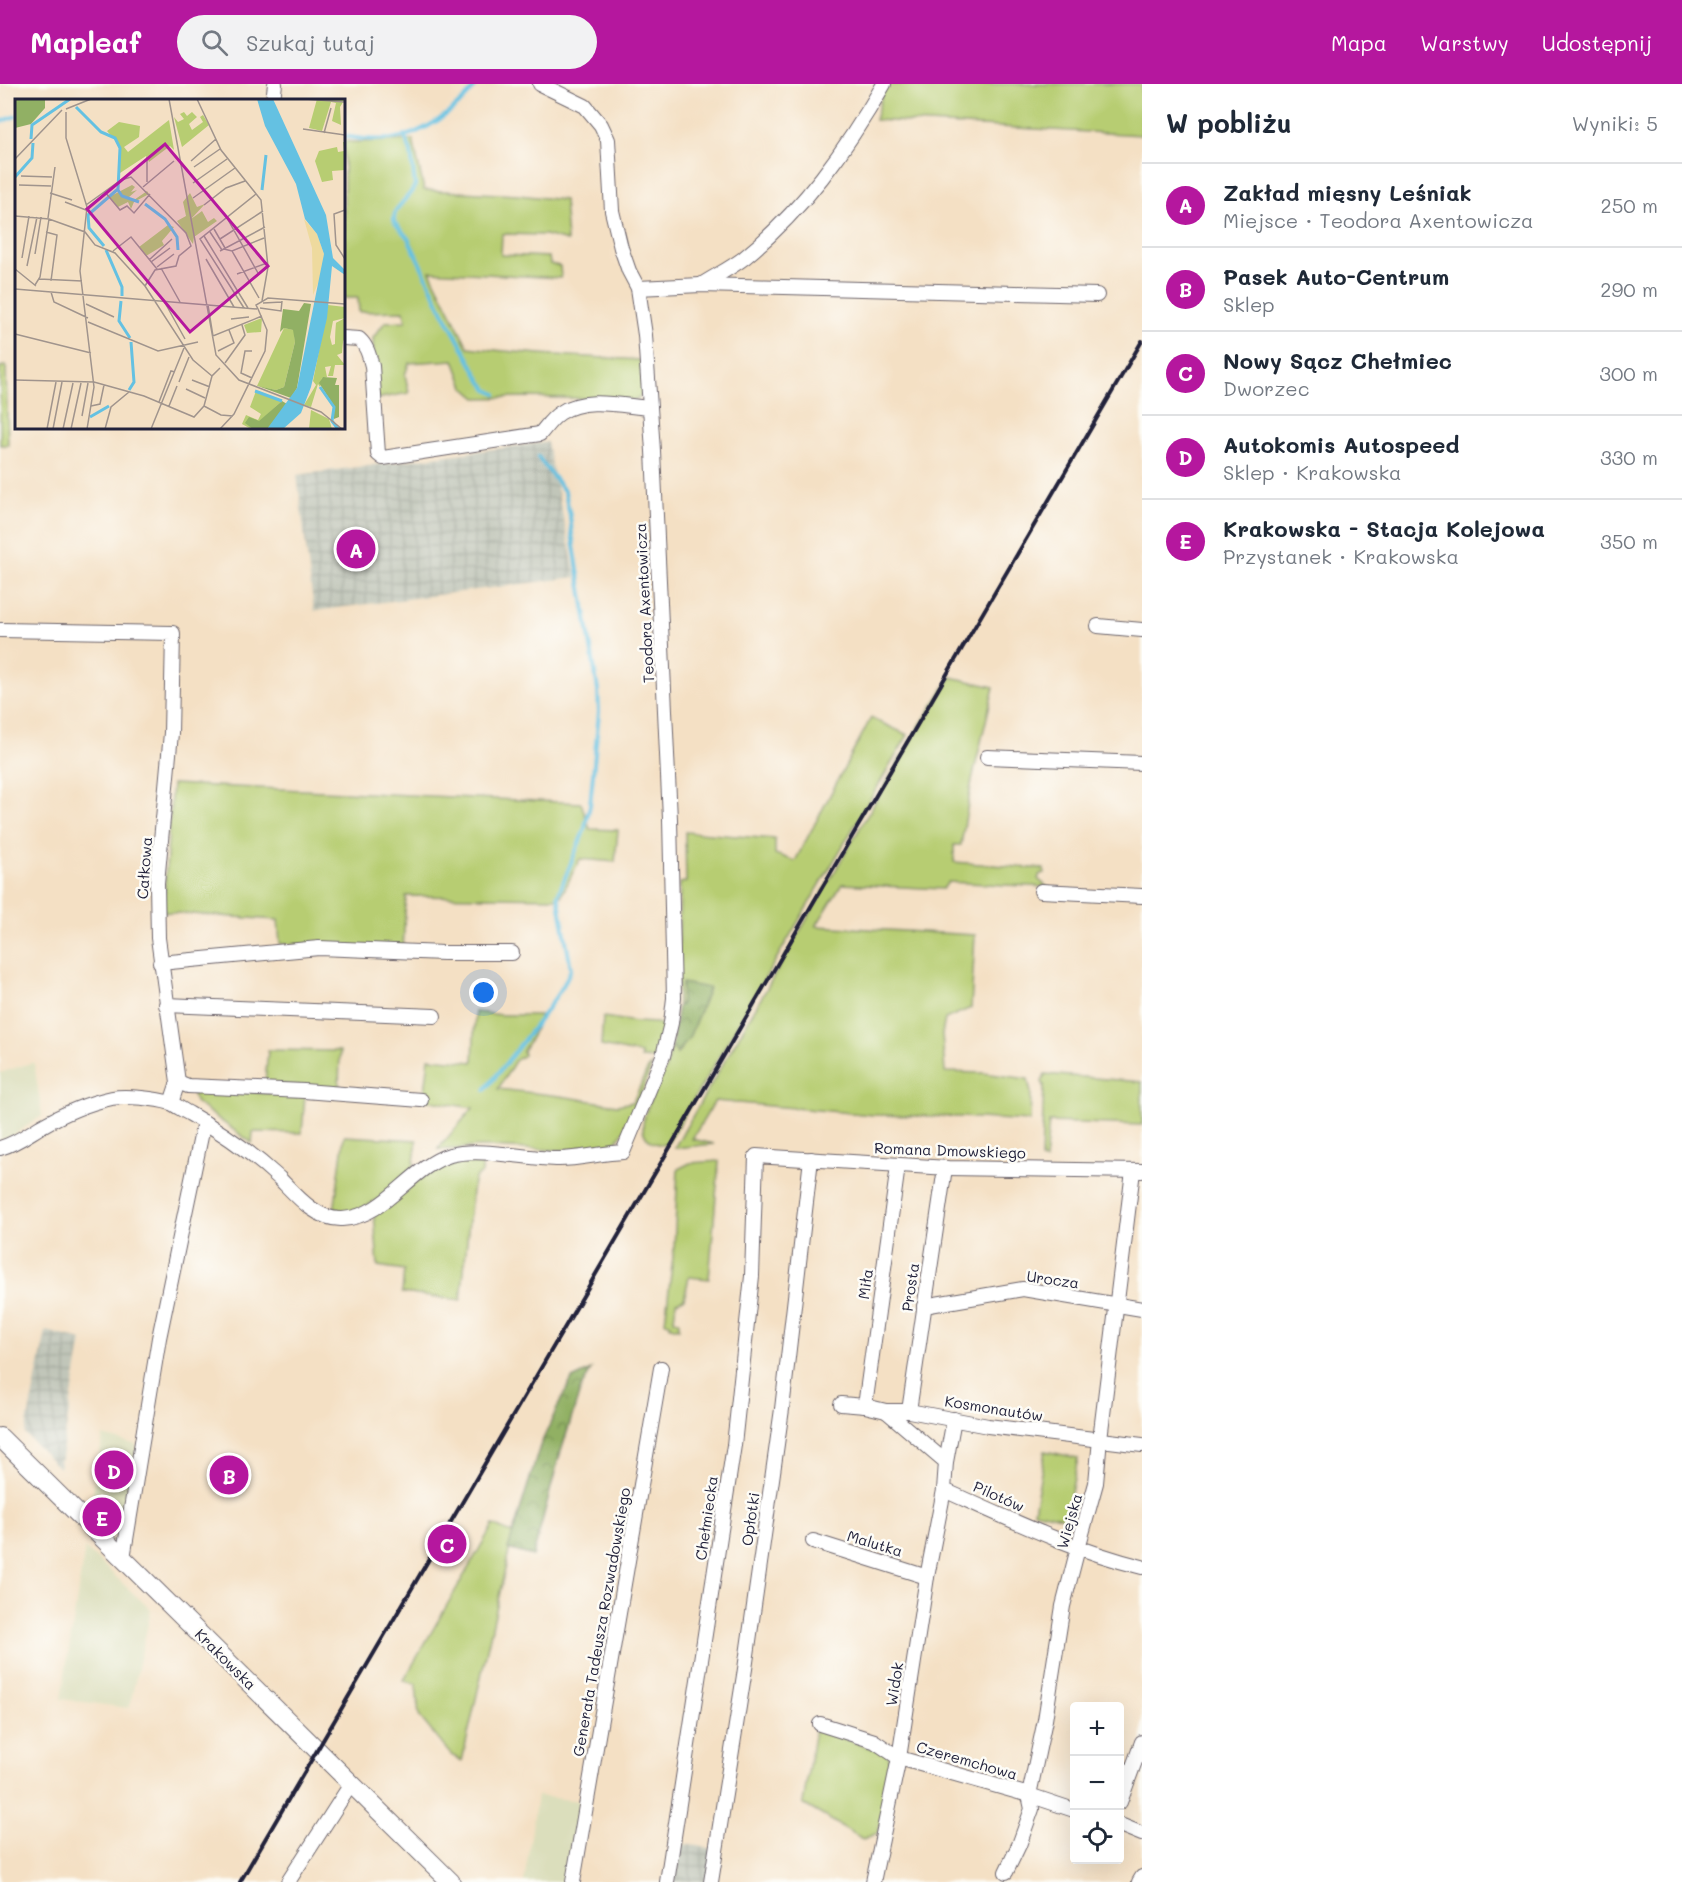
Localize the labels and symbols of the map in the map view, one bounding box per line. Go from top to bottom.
inset map [15,99,345,429]
street label: Teodora Axentowicza [630,522,658,684]
pin: A [336,526,376,572]
street label: Całkowa [132,836,156,900]
your location [469,978,498,1007]
street label: Romana Dmowskiego [874,1137,1026,1163]
street label: Prosta [897,1261,923,1313]
street label: Urocza [1025,1265,1081,1293]
street label: Miła [853,1267,877,1301]
street label: Kosmonautów [943,1390,1045,1426]
pin: D [94,1448,134,1492]
pin: B [210,1452,248,1498]
street label: Chełmiecka [690,1474,722,1562]
street label: Pilotów [970,1476,1028,1516]
street label: Generała Tadeusza Rozwadowskiego [567,1486,635,1758]
street label: Opłotki [736,1491,764,1547]
street label: Wiejska [1052,1491,1086,1551]
pin: E [82,1494,122,1540]
pin: C [428,1522,466,1566]
street label: Malutka [845,1525,905,1561]
street label: Krakowska [191,1624,261,1694]
street label: Widok [881,1661,907,1707]
street label: Czeremchowa [914,1736,1020,1784]

